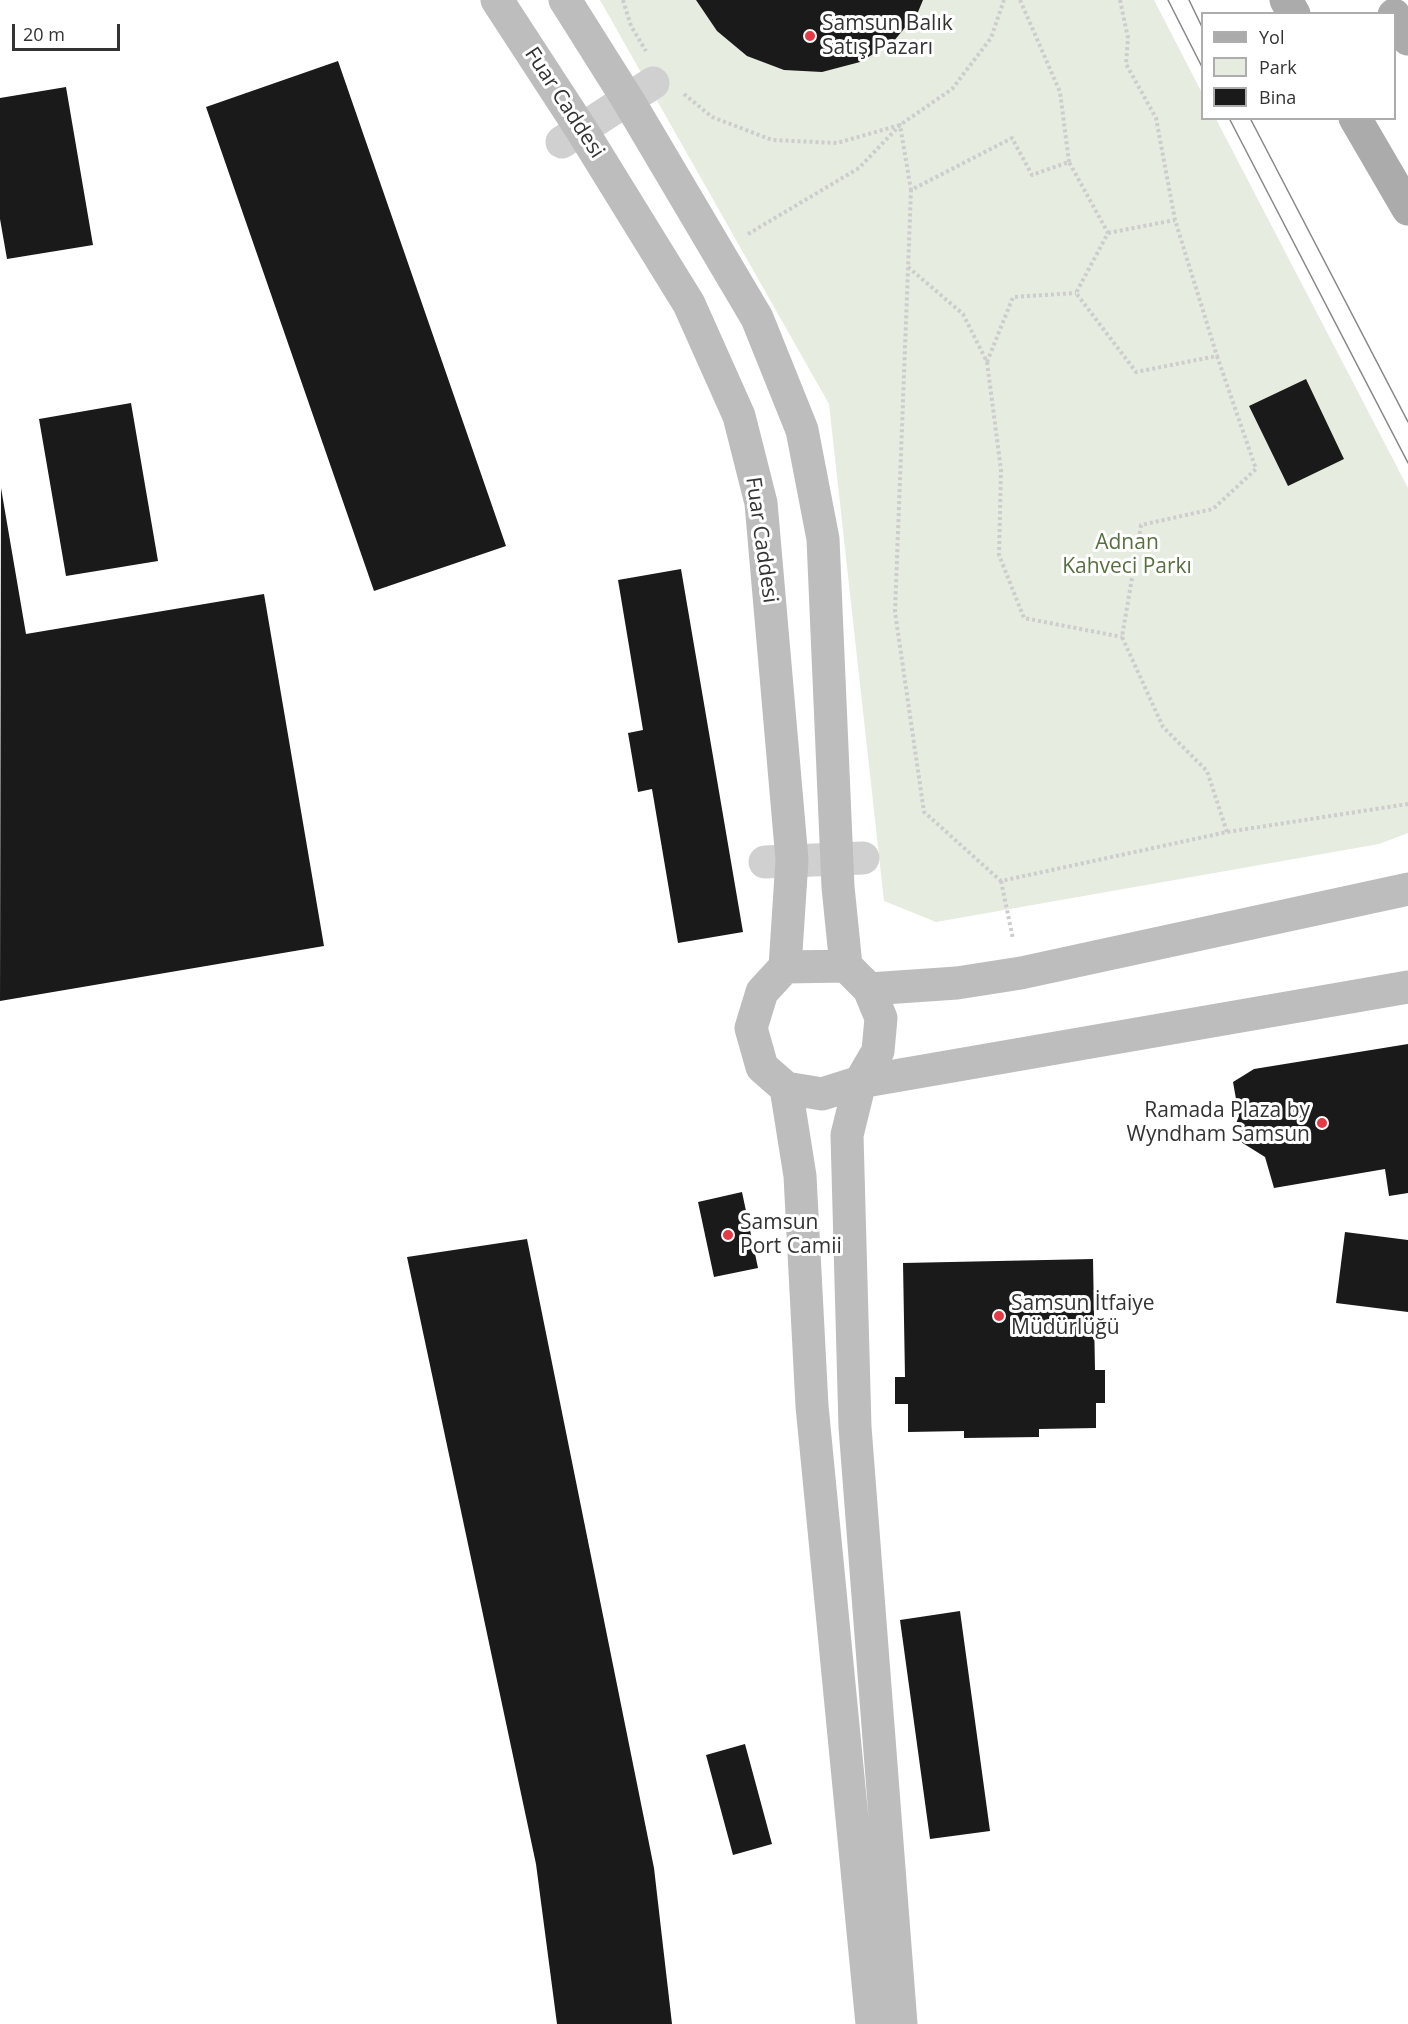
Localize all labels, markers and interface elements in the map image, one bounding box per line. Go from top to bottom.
place label: Samsun Balık Satış Pazarı [822,11,953,61]
scale bar [15,12,123,50]
legend [1201,12,1396,120]
text: 20 m [23,22,65,46]
text: Yol [1259,25,1284,49]
marker: Samsun Balık Satış Pazarı [803,29,817,43]
street label: Fuar Caddesi [519,43,609,163]
text: Park [1259,55,1297,79]
text: Bina [1259,85,1296,109]
street label: Fuar Caddesi [740,475,782,605]
park label: Adnan Kahveci Parkı [1062,530,1192,580]
place label: Ramada Plaza by Wyndham Samsun [1127,1098,1310,1148]
marker: Ramada Plaza by Wyndham Samsun [1315,1116,1329,1130]
place label: Samsun Port Camii [740,1210,842,1260]
marker: Samsun Port Camii [721,1228,735,1242]
place label: Samsun İtfaiye Müdürlüğü [1011,1291,1155,1341]
marker: Samsun İtfaiye Müdürlüğü [992,1309,1006,1323]

